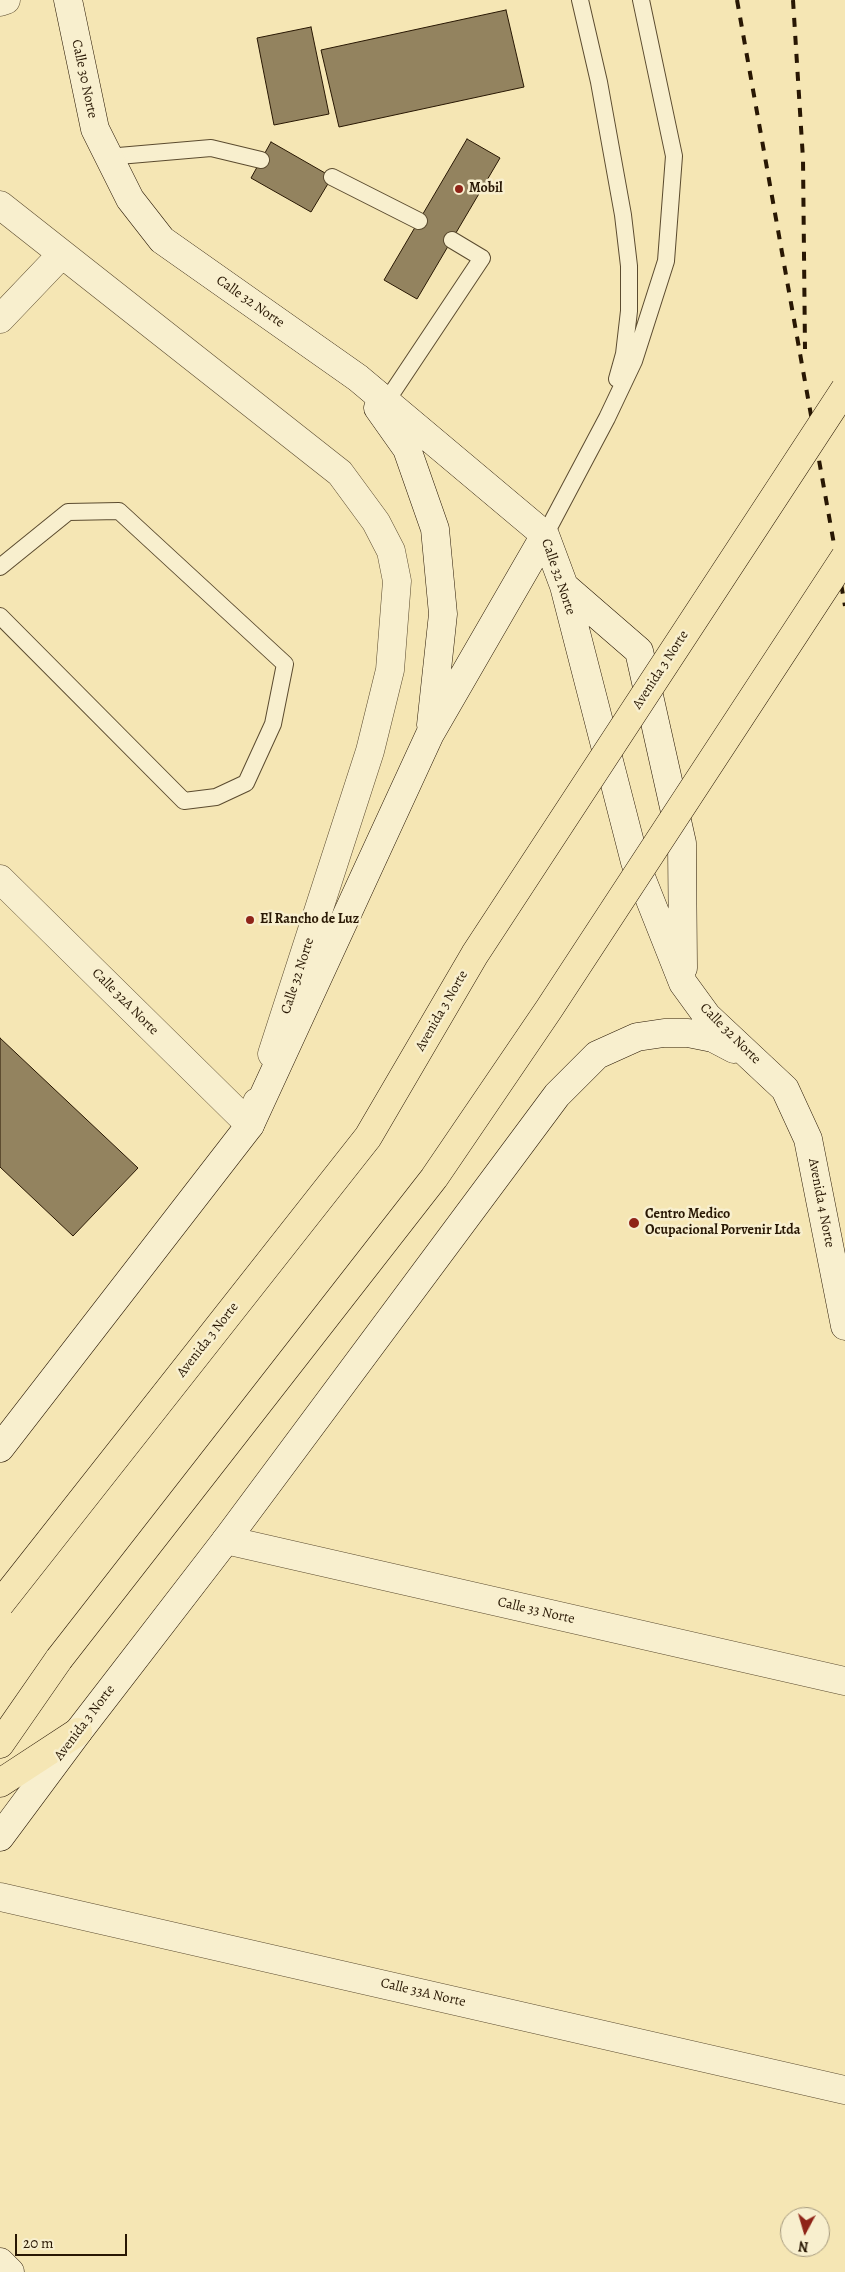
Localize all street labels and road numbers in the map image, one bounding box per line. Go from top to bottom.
street label: Calle 30 Norte [67,38,101,120]
street label: Calle 32 Norte [213,272,287,332]
street label: Calle 32 Norte [537,537,579,617]
street label: Avenida 3 Norte [629,628,693,712]
street label: Calle 32 Norte [278,936,318,1016]
street label: Calle 32A Norte [88,965,162,1039]
street label: Avenida 3 Norte [412,968,472,1054]
street label: Calle 32 Norte [696,1000,764,1068]
street label: Avenida 4 Norte [804,1157,838,1249]
street label: Avenida 3 Norte [174,1299,242,1381]
street label: Calle 33 Norte [496,1594,576,1628]
street label: Avenida 3 Norte [51,1682,119,1764]
street label: Calle 33A Norte [379,1975,467,2011]

